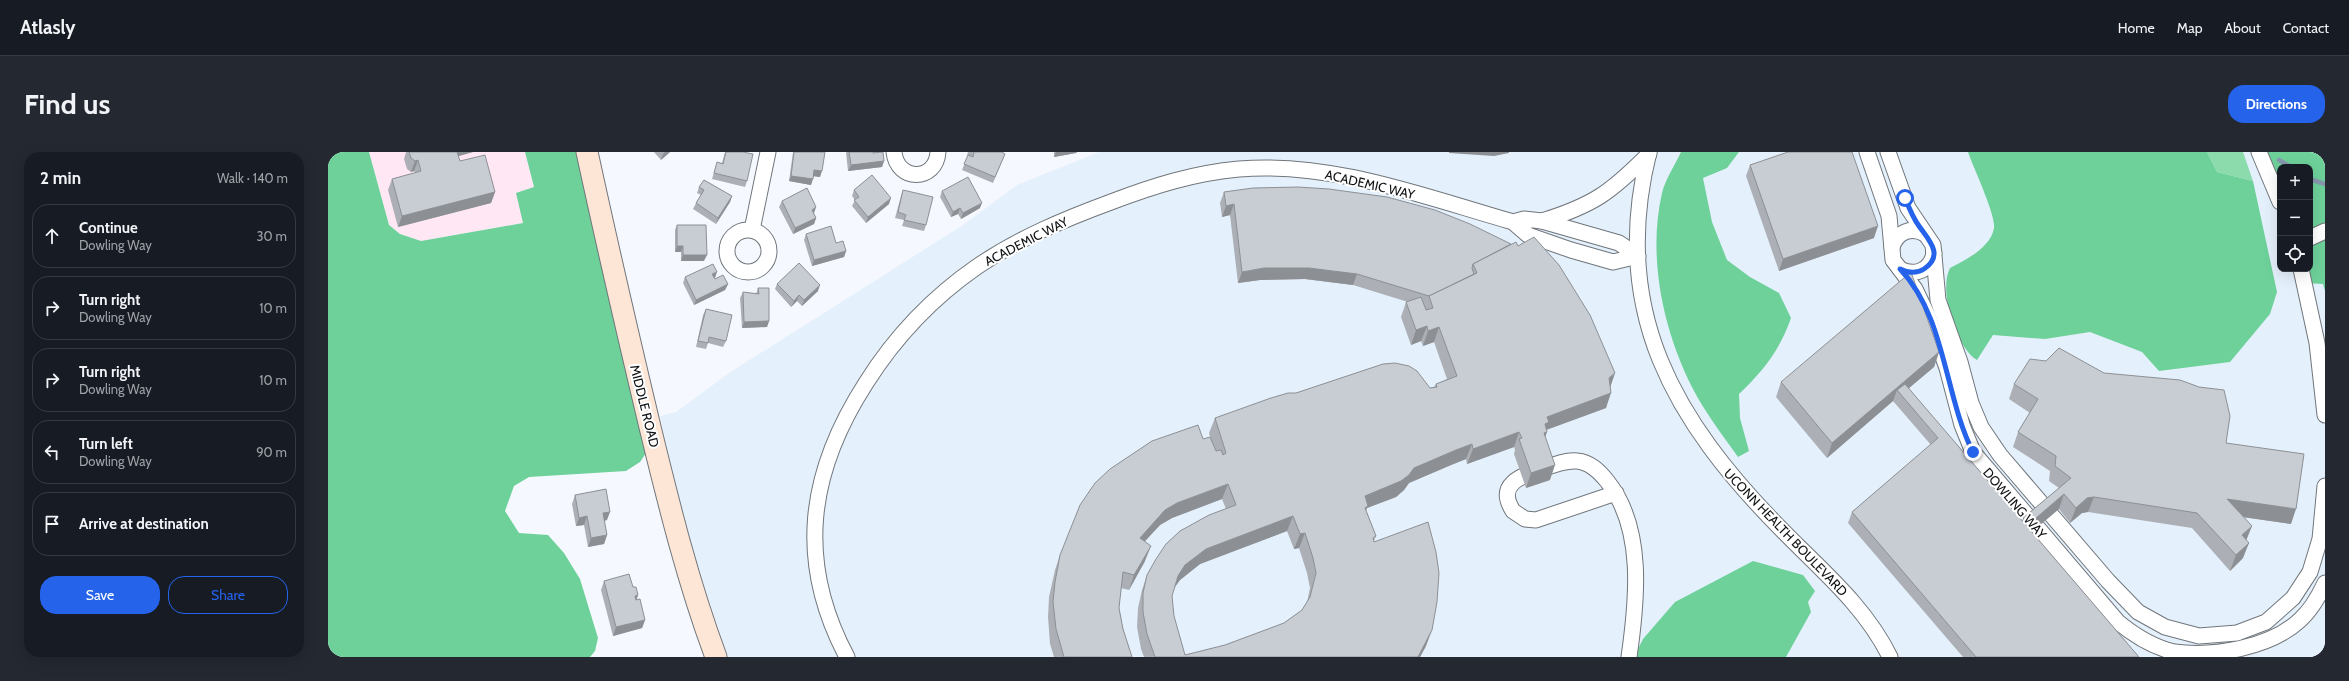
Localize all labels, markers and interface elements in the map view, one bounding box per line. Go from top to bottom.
text: Atlasly [20,16,76,39]
text: Home [2118,19,2155,37]
text: Map [2177,19,2202,37]
text: About [2224,19,2261,37]
text: Contact [2283,19,2329,37]
button: Directions [2228,85,2325,123]
text: Find us [24,87,110,121]
map controls [2277,164,2313,272]
button: + [2277,164,2313,200]
street label: ACADEMIC WAY [1324,166,1417,202]
text: 2 min [40,168,81,188]
text: Walk · 140 m [217,170,288,186]
route start [1896,189,1914,207]
button: − [2277,200,2313,236]
street label: ACADEMIC WAY [982,213,1071,269]
text: Continue [79,219,138,237]
icon: ahead [41,225,63,247]
text: 30 m [257,228,287,244]
button: locate [2277,236,2313,272]
text: Dowling Way [79,237,152,253]
text: Turn right [79,291,140,309]
icon: right [41,297,63,319]
text: 10 m [259,300,287,316]
text: Dowling Way [79,309,152,325]
text: Turn right [79,363,140,381]
street label: MIDDLE ROAD [627,363,663,449]
icon: right [41,369,63,391]
text: 10 m [259,372,287,388]
text: Dowling Way [79,381,152,397]
text: Turn left [79,435,133,453]
icon: left [41,441,63,463]
route end [1964,443,1982,461]
text: 90 m [256,444,287,460]
text: Dowling Way [79,453,152,469]
street label: DOWLING WAY [1980,464,2051,542]
street label: UCONN HEALTH BOULEVARD [1721,465,1851,599]
icon: arrive [41,513,63,535]
text: Arrive at destination [79,515,209,533]
button: Save [40,576,160,614]
button: Share [168,576,288,614]

